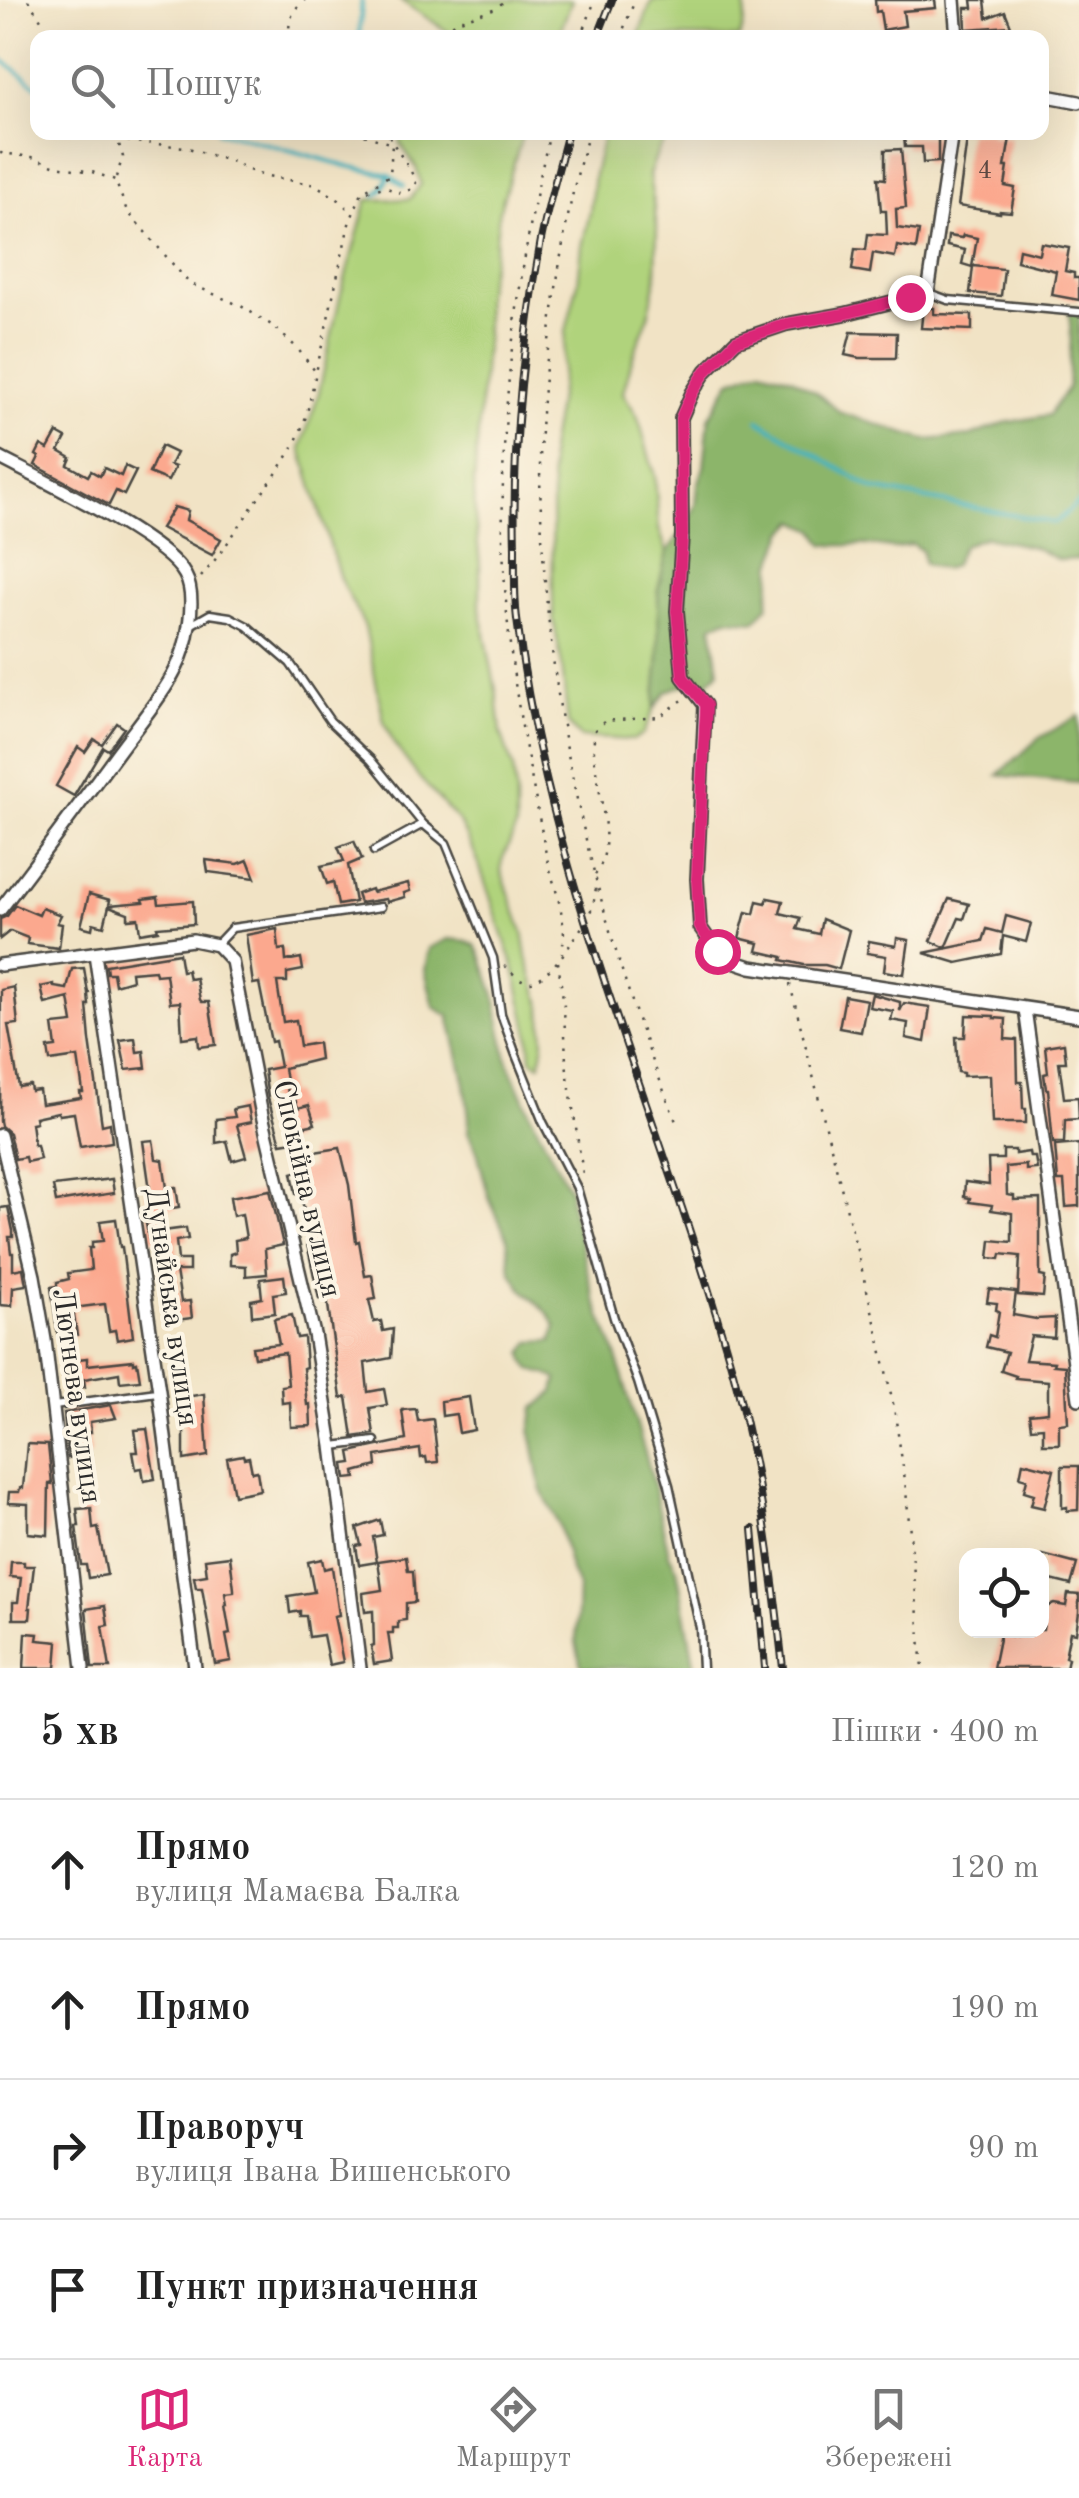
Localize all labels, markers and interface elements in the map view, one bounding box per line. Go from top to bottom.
search box [30,30,1049,140]
icon: search [65,58,120,113]
text: Пошук [145,66,262,104]
house number: 4 [978,159,992,184]
route end [888,275,934,321]
route start [695,929,741,975]
street label: Спокійна вулиця [266,1077,346,1301]
street label: Дунайська вулиця [139,1185,203,1429]
street label: Лютнева вулиця [46,1286,106,1506]
map controls [959,1548,1049,1638]
button: locate [959,1548,1049,1638]
text: 5 хв [40,1712,119,1754]
text: Пішки · 400 m [831,1717,1039,1749]
text: Прямо [135,1830,250,1868]
icon: ahead [40,1842,95,1897]
text: 120 m [949,1853,1039,1885]
text: вулиця Мамаєва Балка [135,1877,460,1909]
icon: ahead [40,1982,95,2037]
text: Прямо [135,1990,250,2028]
text: 190 m [949,1993,1039,2025]
text: Праворуч [135,2110,304,2148]
icon: right [40,2122,95,2177]
text: 90 m [968,2133,1039,2165]
text: вулиця Івана Вишенського [135,2157,511,2189]
icon: arrive [40,2262,95,2317]
text: Пункт призначення [135,2270,479,2308]
tab: Карта [127,2382,203,2477]
tab: Маршрут [456,2382,571,2477]
tab: Збережені [825,2382,952,2477]

